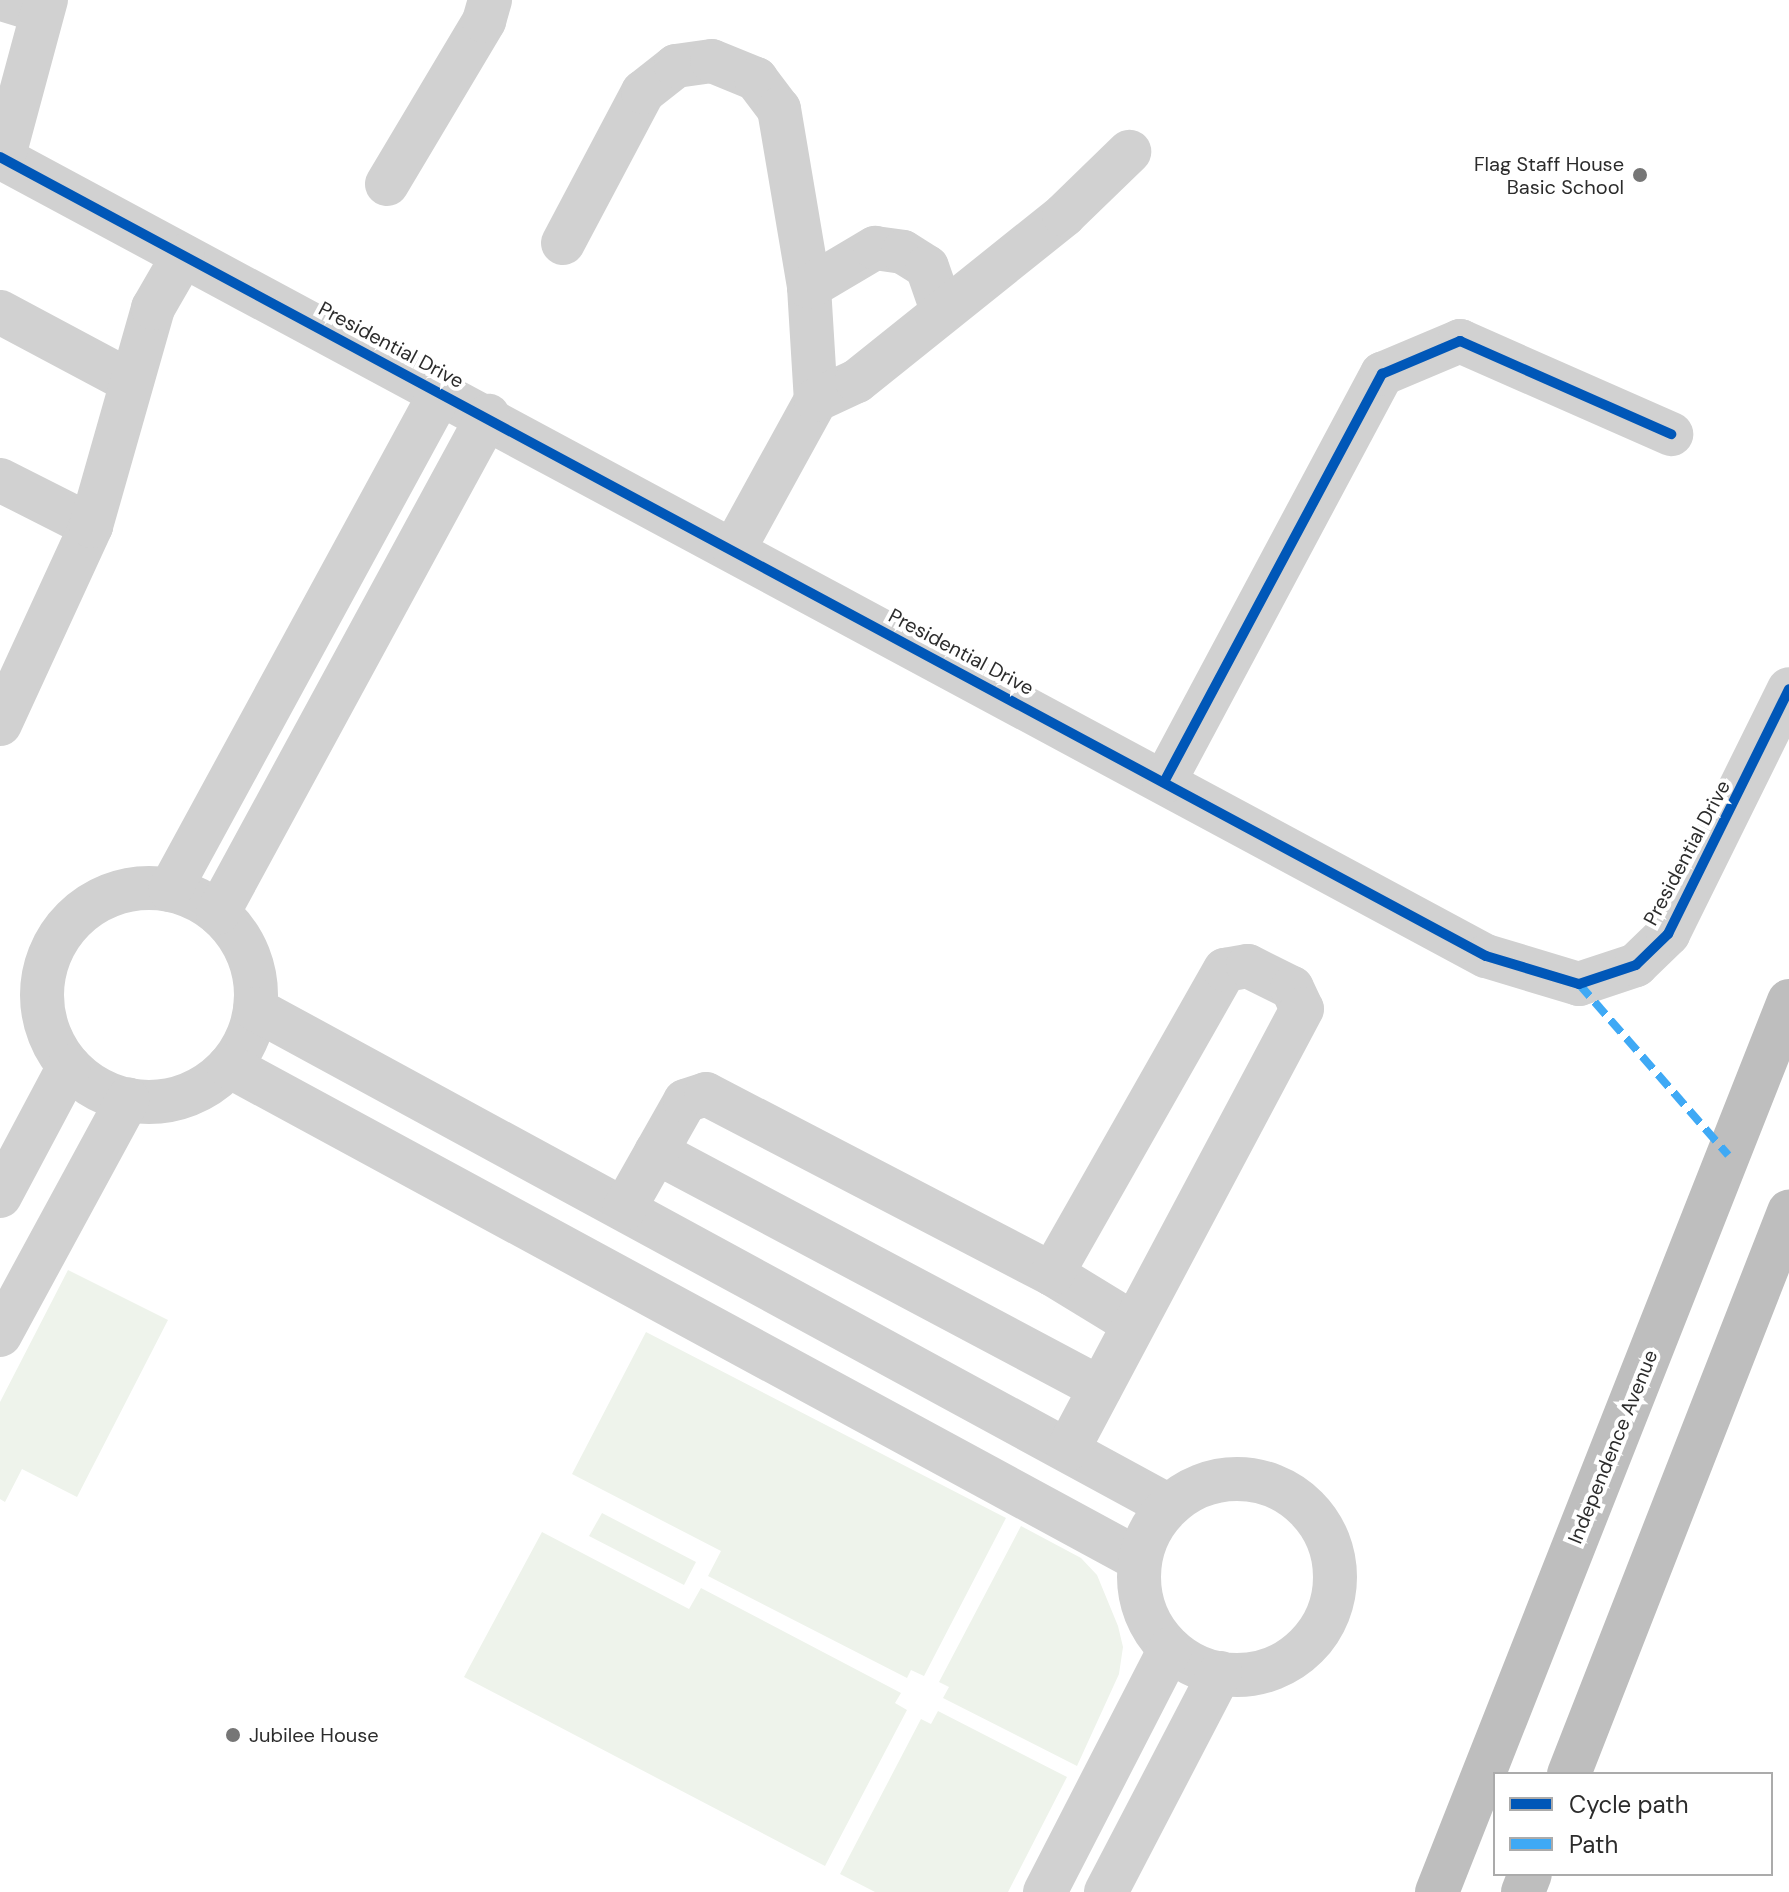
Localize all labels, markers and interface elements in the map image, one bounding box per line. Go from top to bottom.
place label: Flag Staff House Basic School [1474,152,1624,199]
marker: Flag Staff House Basic School [1631,166,1649,184]
street label: Presidential Drive [314,297,468,393]
street label: Presidential Drive [884,604,1038,700]
street label: Presidential Drive [1639,776,1735,930]
street label: Independence Avenue [1563,1347,1663,1547]
place label: Jubilee House [249,1723,379,1747]
marker: Jubilee House [224,1726,242,1744]
legend [1493,1772,1773,1876]
text: Cycle path [1569,1789,1688,1820]
text: Path [1569,1829,1618,1860]

